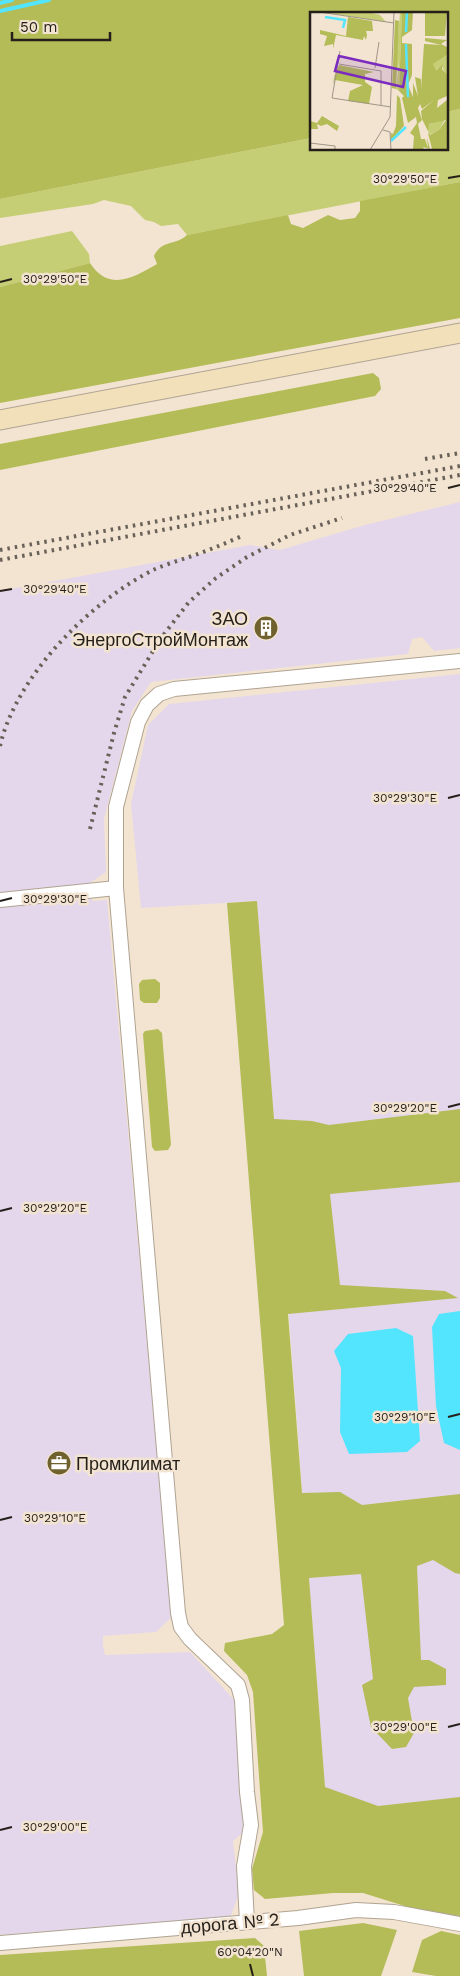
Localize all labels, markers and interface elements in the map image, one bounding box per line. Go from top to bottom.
scale bar [12,10,110,42]
inset map [310,12,448,150]
text: 50 m [20,18,57,36]
text: 30°29'50"E [373,172,437,186]
text: 30°29'50"E [23,272,87,286]
text: 30°29'40"E [373,481,437,495]
text: 30°29'40"E [23,582,87,596]
place label: ЗАО ЭнергоСтройМонтаж [72,608,248,650]
building icon: ЗАО ЭнергоСтройМонтаж [253,615,279,641]
text: 30°29'30"E [373,791,437,805]
text: 30°29'30"E [23,892,87,906]
text: 30°29'20"E [373,1101,437,1115]
text: 30°29'20"E [23,1201,87,1215]
text: 30°29'10"E [374,1410,436,1424]
office icon: Промклимат [46,1450,72,1476]
place label: Промклимат [76,1453,180,1474]
text: 30°29'10"E [24,1511,86,1525]
text: 30°29'00"E [373,1720,438,1734]
text: 30°29'00"E [23,1820,88,1834]
street label: дорога № 2 [180,1908,280,1938]
text: 60°04'20"N [217,1945,283,1959]

